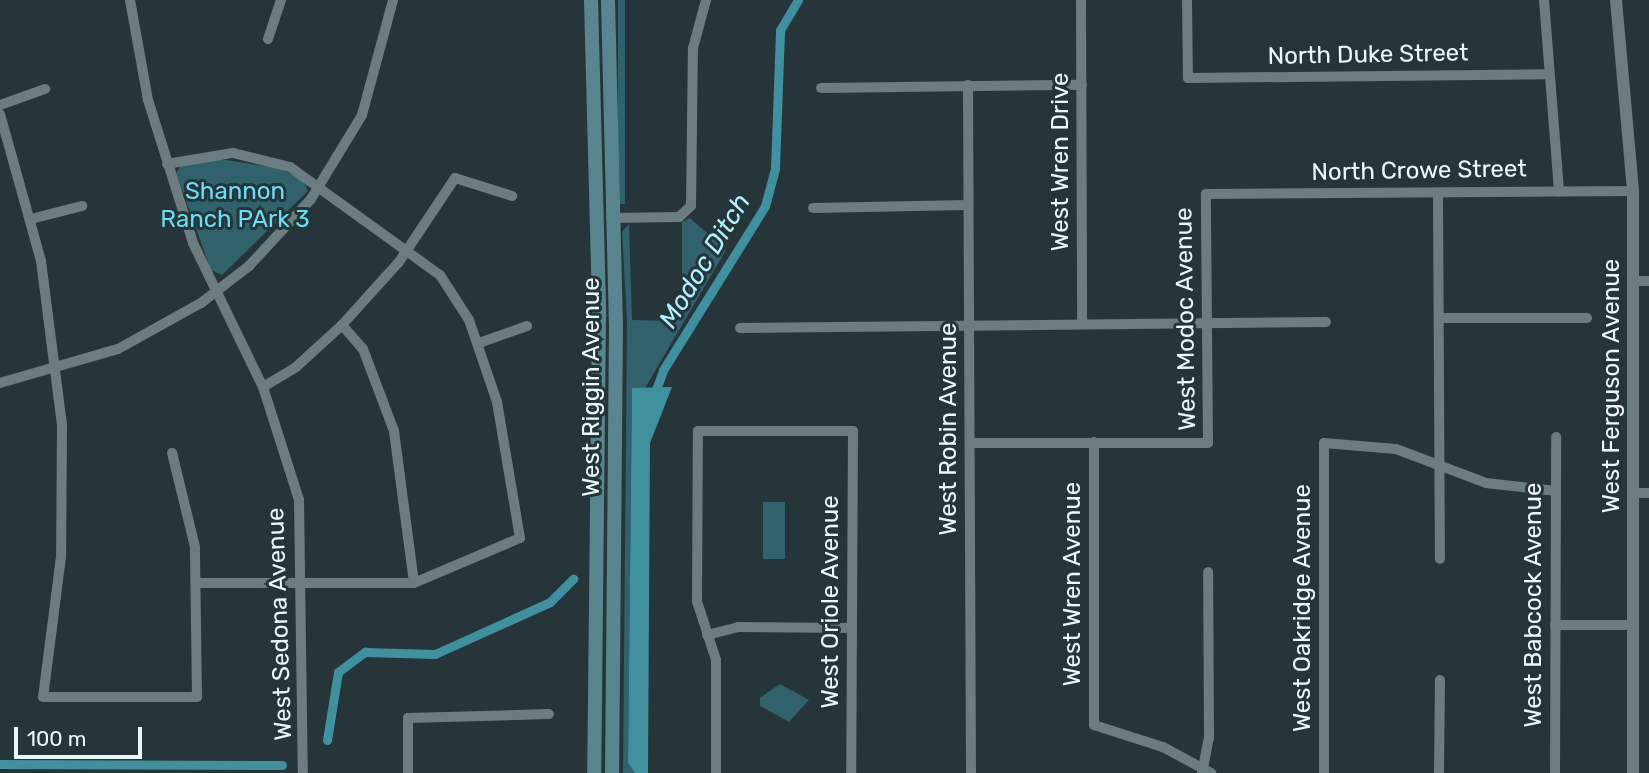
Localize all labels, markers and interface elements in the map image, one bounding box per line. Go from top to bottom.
street label: North Duke Street [1267,39,1469,71]
street label: West Wren Drive [1047,72,1075,252]
street label: North Crowe Street [1311,155,1527,187]
park label: Shannon Ranch PArk 3 [160,178,310,234]
water label: Modoc Ditch [653,188,757,334]
street label: West Modoc Avenue [1170,207,1202,431]
street label: West Ferguson Avenue [1598,259,1626,513]
street label: West Riggin Avenue [578,277,606,497]
street label: West Robin Avenue [935,322,963,536]
street label: West Wren Avenue [1059,481,1087,687]
street label: West Babcock Avenue [1520,482,1548,728]
street label: West Oakridge Avenue [1289,484,1317,732]
street label: West Oriole Avenue [817,495,845,709]
street label: West Sedona Avenue [262,507,298,741]
scale bar [18,714,145,758]
text: 100 m [27,726,86,751]

